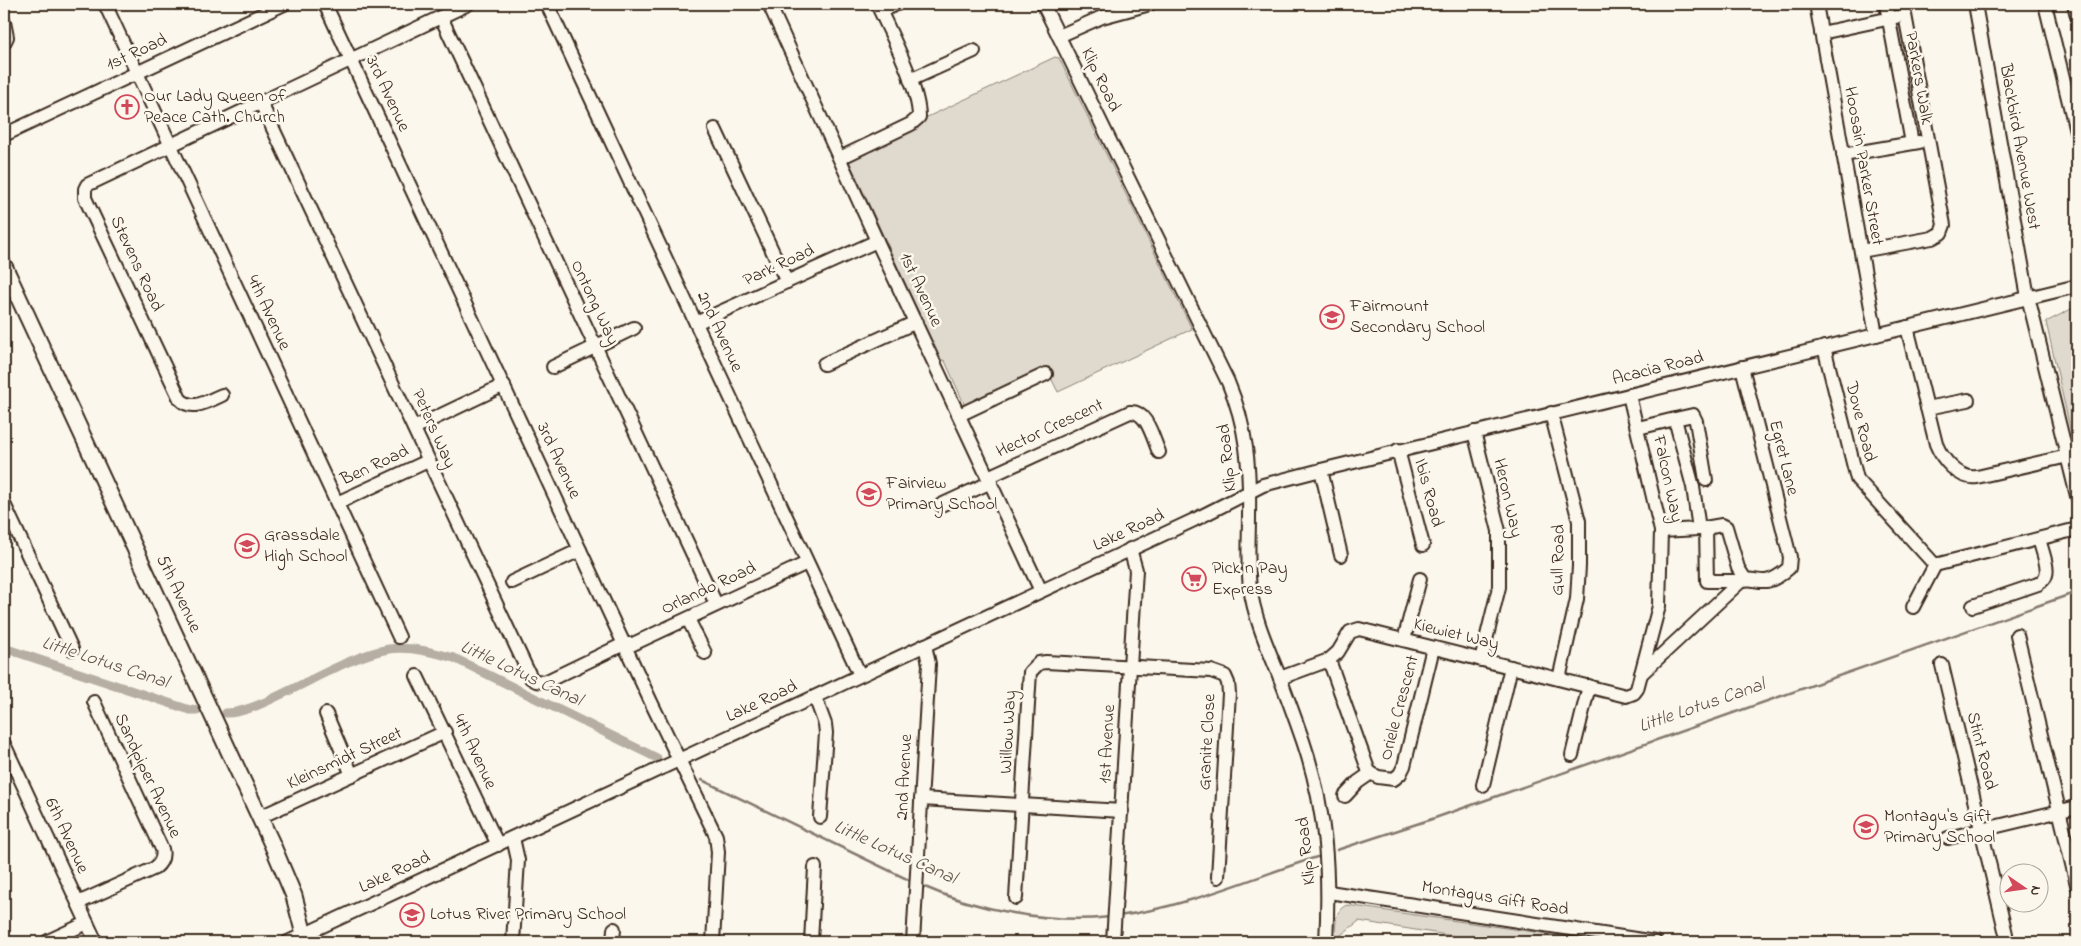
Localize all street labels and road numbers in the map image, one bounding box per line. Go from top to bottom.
street label: 1st Road [102,28,172,78]
street label: Parkers Walk [1897,29,1939,127]
street label: Klip Road [1073,44,1127,116]
street label: 3rd Avenue [358,52,416,137]
street label: Blackbird Avenue West [1991,61,2046,232]
street label: Hoosain Parker Street [1836,85,1890,247]
street label: Stevens Road [102,212,170,316]
street label: Park Road [739,238,819,294]
street label: 1st Avenue [891,249,949,332]
street label: Ontong Way [562,256,625,350]
street label: 4th Avenue [239,271,297,356]
street label: 2nd Avenue [689,287,749,377]
street label: Acacia Road [1610,345,1706,393]
street label: Dove Road [1837,378,1883,465]
street label: Peters Way [404,385,462,473]
street label: Hector Crescent [992,393,1108,465]
street label: Egret Lane [1760,418,1805,499]
street label: 3rd Avenue [529,419,587,504]
street label: Klip Road [1211,423,1245,493]
street label: Falcon Way [1645,432,1689,525]
street label: Ben Road [336,439,413,494]
street label: Ibis Road [1406,456,1450,530]
street label: Heron Way [1485,456,1529,540]
street label: Lake Road [1089,503,1169,559]
street label: Gull Road [1545,524,1573,596]
street label: 5th Avenue [149,551,208,638]
street label: Orlando Road [657,556,761,622]
street label: Kiewiet Way [1410,612,1502,658]
street label: Oriele Crescent [1373,652,1427,764]
street label: Lake Road [722,674,802,730]
street label: Willow Way [994,690,1024,774]
street label: Granite Close [1192,692,1224,791]
street label: 1st Avenue [1093,703,1123,784]
street label: Sandpiper Avenue [107,709,188,844]
street label: Stint Road [1959,709,2003,793]
street label: 4th Avenue [445,710,503,795]
street label: Kleinsmidt Street [283,721,407,797]
street label: 2nd Avenue [890,732,920,821]
street label: 6th Avenue [37,794,95,879]
street label: Klip Road [1290,816,1324,886]
street label: Lake Road [355,845,435,901]
street label: Montagus Gift Road [1419,875,1571,924]

